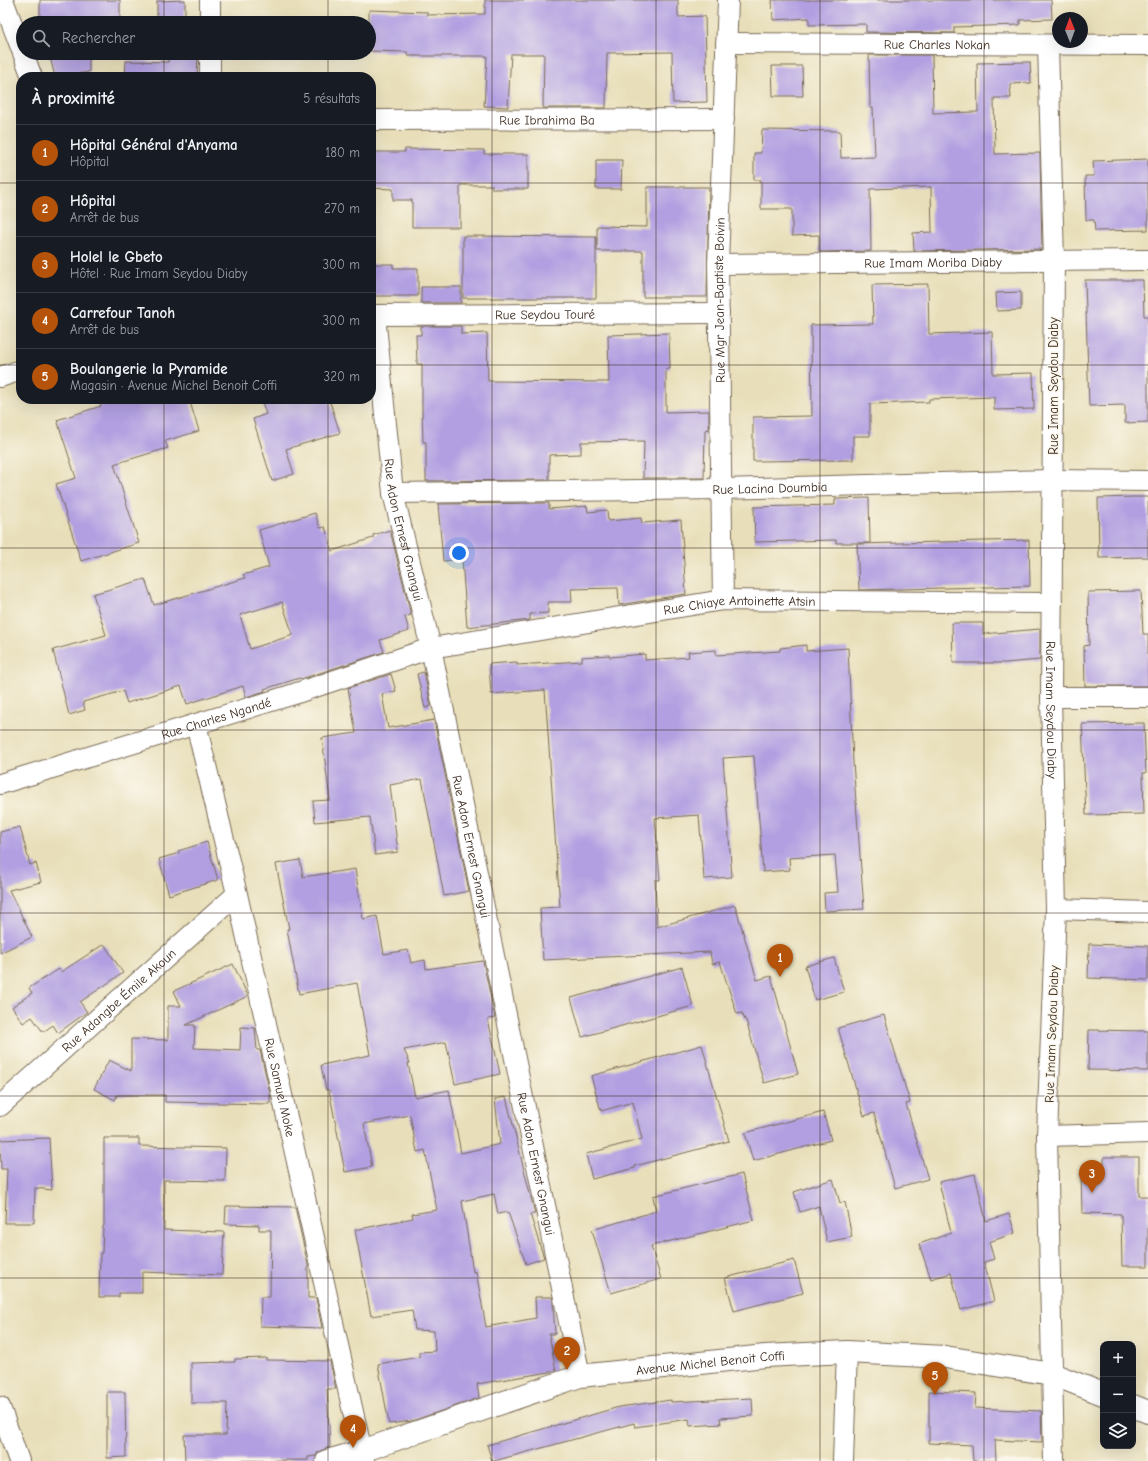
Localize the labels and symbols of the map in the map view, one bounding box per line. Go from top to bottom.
north arrow [1052,12,1088,48]
street label: Rue Charles Nokan [884,37,990,52]
street label: Rue Ibrahima Ba [499,112,595,128]
street label: Rue Mgr Jean-Baptiste Boivin [711,217,728,383]
street label: Rue Imam Moriba Diaby [864,254,1002,271]
street label: Rue Seydou Touré [495,307,595,322]
street label: Rue Imam Seydou Diaby [1046,317,1061,455]
street label: Rue Adon Ernest Gnangui [382,458,426,602]
street label: Rue Lacina Doumbia [712,479,828,497]
your location [449,543,469,563]
street label: Rue Chiaye Antoinette Atsin [662,593,816,618]
street label: Rue Imam Seydou Diaby [1043,641,1060,779]
street label: Rue Charles Ngandé [160,694,273,742]
street label: Rue Adon Ernest Gnangui [449,774,493,919]
pin: 1 [767,944,793,977]
street label: Rue Adangbe Émile Akoun [59,945,179,1055]
street label: Rue Imam Seydou Diaby [1042,965,1061,1103]
street label: Rue Samuel Moke [261,1037,298,1139]
street label: Rue Adon Ernest Gnangui [514,1091,558,1237]
pin: 3 [1079,1160,1105,1193]
pin: 2 [554,1337,580,1370]
street label: Avenue Michel Benoit Coffi [635,1348,785,1378]
pin: 5 [922,1362,948,1395]
pin: 4 [340,1415,366,1448]

